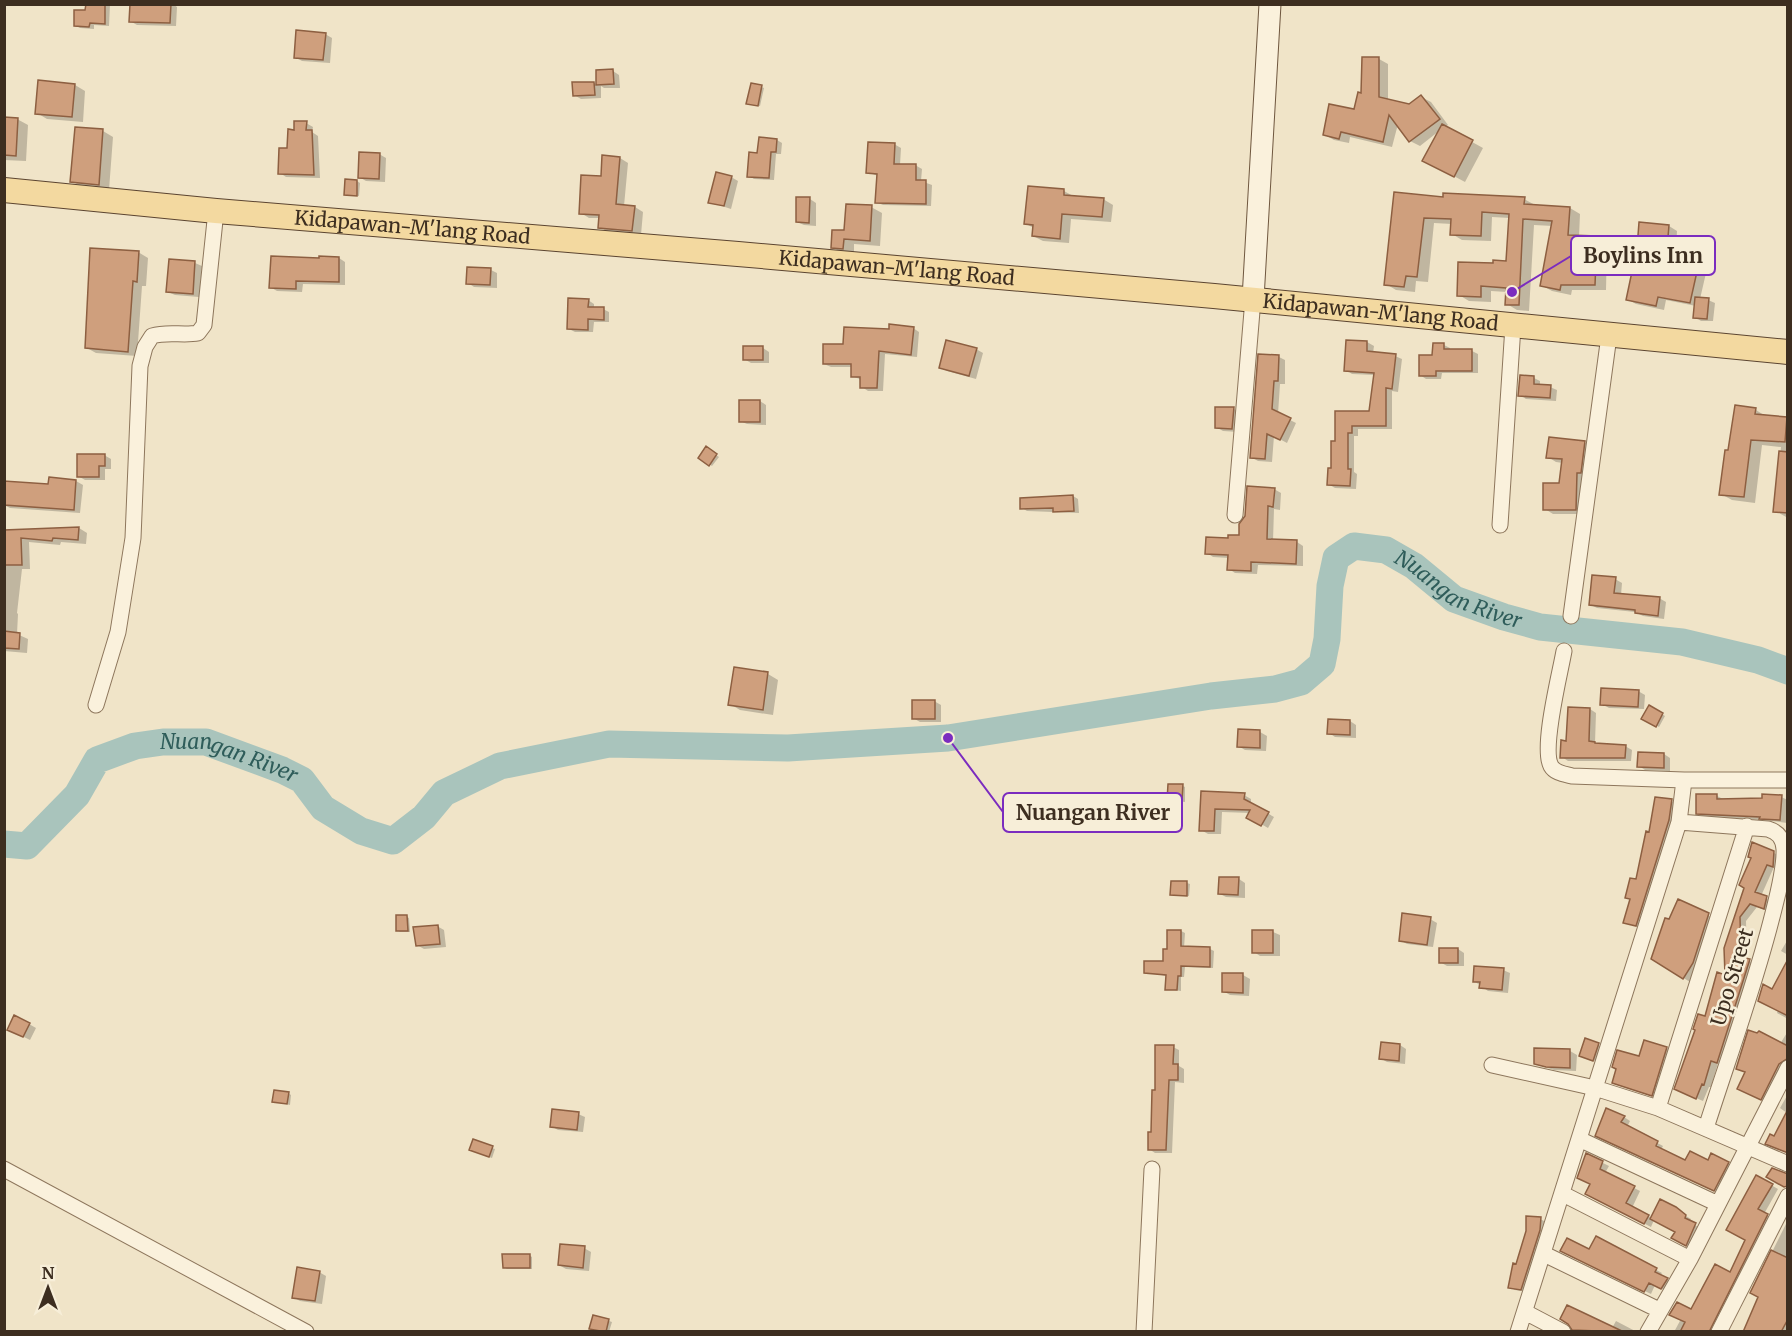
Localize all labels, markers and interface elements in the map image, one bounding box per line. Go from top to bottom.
street label: Kidapawan-M'lang Road [293,204,531,249]
callout: Boylins Inn [1571,236,1715,275]
text: Boylins Inn [1583,242,1703,269]
street label: Kidapawan-M'lang Road [778,245,1016,290]
street label: Kidapawan-M'lang Road [1261,288,1500,336]
water label: Nuangan River [1390,544,1525,634]
water label: Nuangan River [160,728,303,789]
callout: Nuangan River [1003,793,1182,832]
text: Nuangan River [1016,799,1171,826]
street label: Upo Street [1705,925,1758,1029]
north arrow [18,1258,78,1318]
text: N [42,1263,55,1283]

